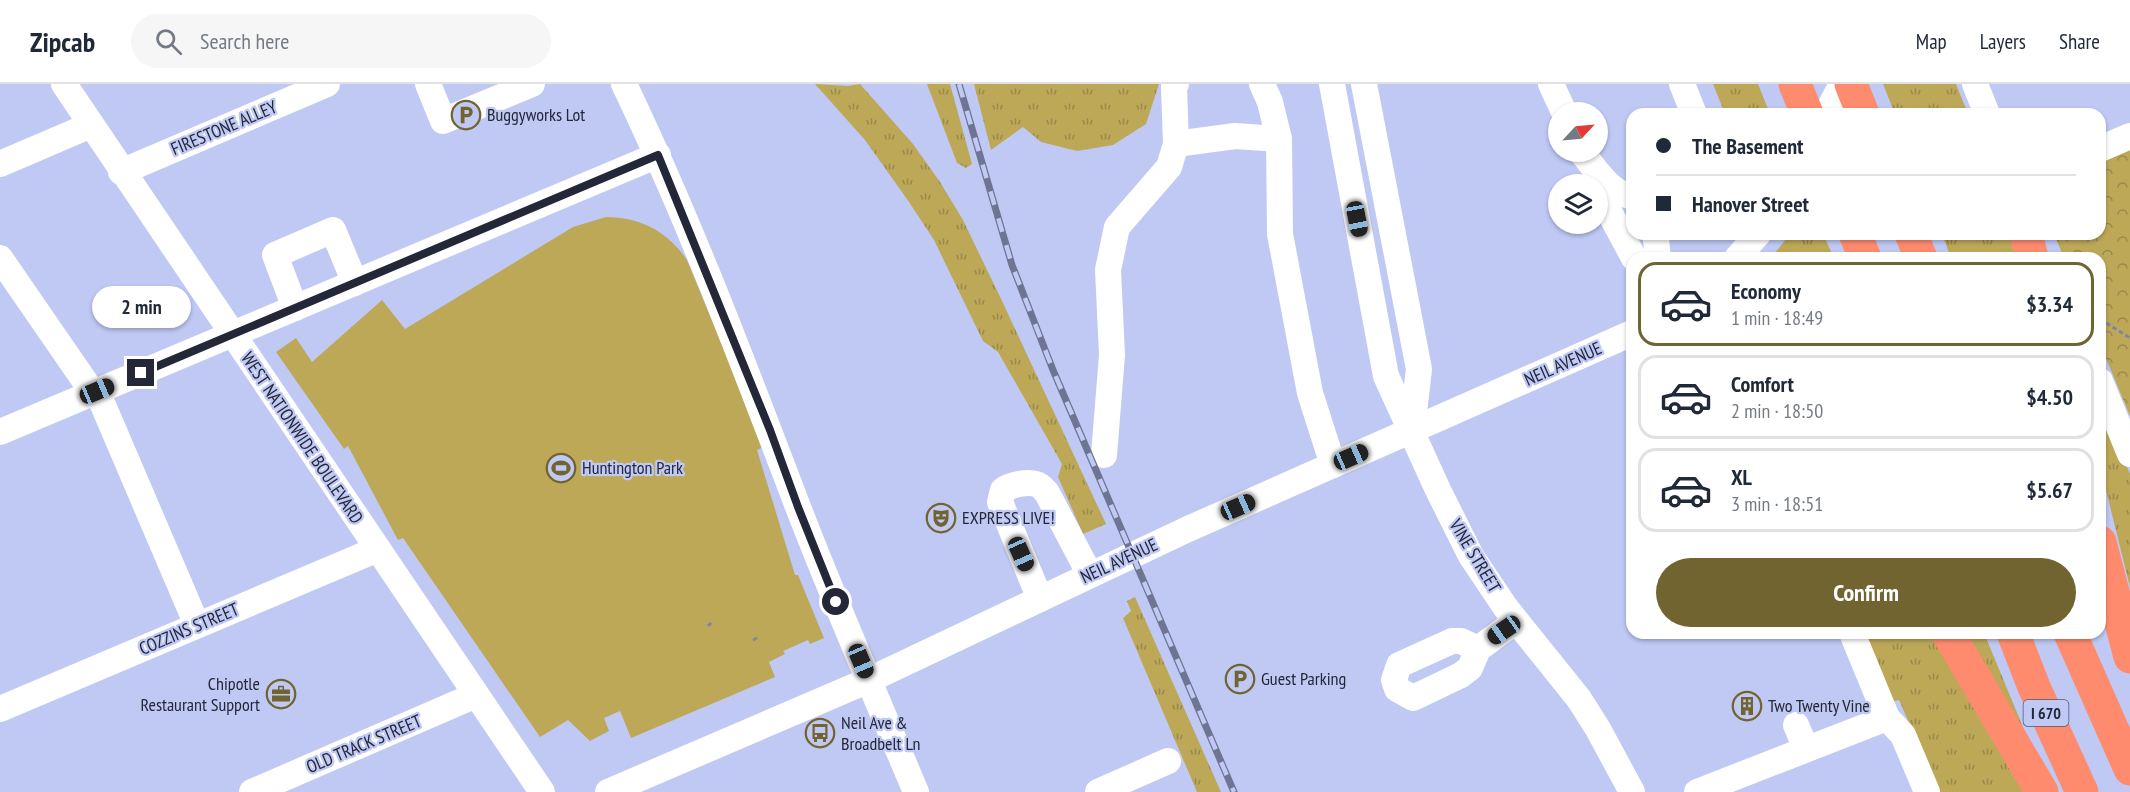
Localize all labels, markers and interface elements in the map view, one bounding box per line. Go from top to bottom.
search box [131,14,551,68]
text: Zipcab [30,23,95,60]
icon: search [152,25,185,58]
text: Search here [200,27,289,55]
text: Map [1916,28,1947,55]
text: Layers [1980,28,2026,55]
text: Share [2059,28,2100,55]
street label: FIRESTONE ALLEY [167,95,281,160]
parking icon: Buggyworks Lot [450,99,482,131]
north arrow [1548,102,1608,162]
map controls [1548,102,1608,234]
place label: Buggyworks Lot [487,103,585,126]
text: The Basement [1692,132,1804,160]
button: layers [1548,174,1608,234]
text: Hanover Street [1692,190,1809,218]
car [1345,200,1369,238]
icon: car [1659,277,1713,331]
text: Economy [1731,277,1801,305]
callout: 2 min [92,286,190,328]
text: $3.34 [2026,290,2073,318]
text: 2 min [121,294,162,320]
text: 1 min · 18:49 [1731,305,1823,331]
street label: NEIL AVENUE [1520,336,1605,391]
street label: WEST NATIONWIDE BOULEVARD [236,347,369,528]
route end [127,359,154,386]
icon: car [1659,370,1713,424]
text: Comfort [1731,370,1794,398]
car [77,376,117,406]
text: $4.50 [2026,383,2073,411]
text: 2 min · 18:50 [1731,398,1823,424]
car [1331,441,1371,473]
sports icon: Huntington Park [545,452,577,484]
place label: Huntington Park [582,456,683,479]
icon: car [1659,463,1713,517]
text: XL [1731,463,1752,491]
text: $5.67 [2026,476,2073,504]
car [1218,491,1258,523]
text: 3 min · 18:51 [1731,491,1823,517]
theatre icon: EXPRESS LIVE! [925,502,957,534]
place label: EXPRESS LIVE! [962,506,1055,529]
street label: VINE STREET [1444,514,1506,597]
street label: NEIL AVENUE [1077,533,1161,588]
car [1005,534,1037,574]
button: Confirm [1656,558,2076,627]
route start [822,588,849,615]
street label: COZZINS STREET [135,597,242,660]
car [1484,612,1524,648]
car [846,641,876,681]
parking icon: Guest Parking [1224,663,1256,695]
place label: Guest Parking [1261,667,1346,690]
place label: Chipotle Restaurant Support [141,672,260,716]
office icon: Chipotle Restaurant Support [265,678,297,710]
building icon: Two Twenty Vine [1731,690,1763,722]
place label: Two Twenty Vine [1768,694,1870,717]
road number: I 670 [2024,700,2068,726]
street label: OLD TRACK STREET [303,709,425,778]
place label: Neil Ave & Broadbelt Ln [841,711,921,755]
bus stop icon: Neil Ave & Broadbelt Ln [804,717,836,749]

